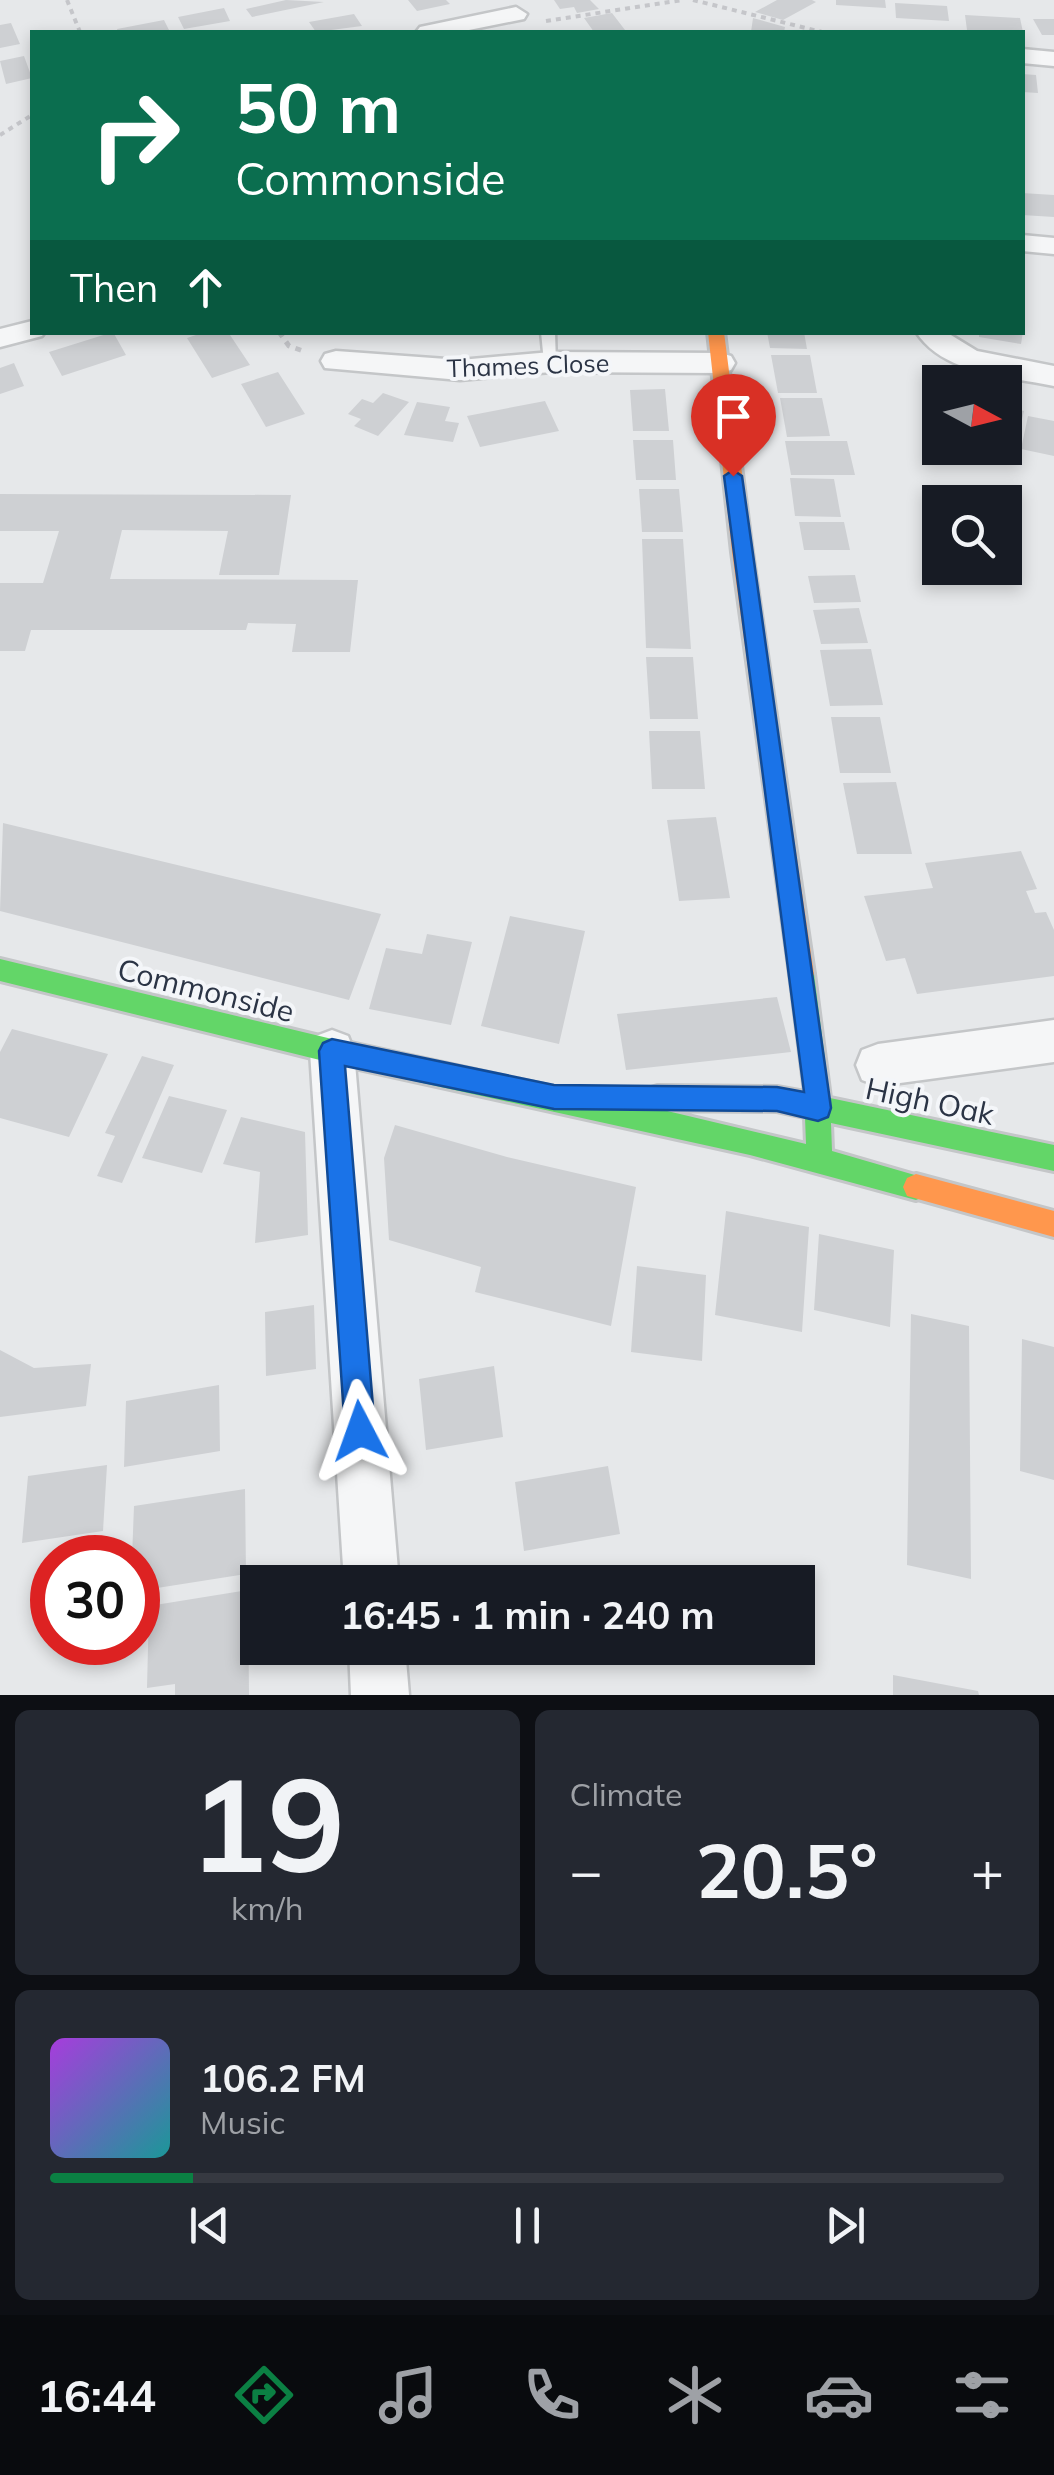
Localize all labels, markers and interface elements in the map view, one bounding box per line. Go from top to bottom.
text: 50 m [235,63,401,151]
icon: right [70,70,200,200]
text: Commonside [235,150,506,206]
icon: ahead [178,260,233,315]
text: Then [70,264,158,312]
street label: Thames Close [446,347,610,383]
north arrow [922,365,1022,465]
map controls [922,365,1022,585]
pin [691,374,776,477]
icon: arrive [706,389,761,444]
button: search [922,485,1022,585]
street label: Commonside [114,950,298,1030]
street label: High Oak [862,1069,998,1133]
position arrow [308,1379,412,1483]
speed limit sign: 30 [30,1535,160,1665]
text: 16:45 · 1 min · 240 m [340,1591,715,1639]
text: 19 [189,1741,345,1905]
text: Climate [570,1774,682,1814]
text: 20.5° [696,1823,878,1917]
text: − [570,1836,603,1905]
text: + [971,1836,1004,1905]
text: km/h [231,1888,303,1928]
text: 106.2 FM [200,2054,366,2102]
text: Music [200,2102,285,2142]
icon: previous [182,2198,237,2253]
icon: pause [500,2198,555,2253]
icon: next [818,2198,873,2253]
icon: directions [229,2360,299,2430]
icon: music [373,2360,443,2430]
icon: phone [517,2360,587,2430]
icon: climate [660,2360,730,2430]
icon: car [804,2360,874,2430]
icon: filters [947,2360,1017,2430]
text: 16:44 [37,2367,156,2423]

